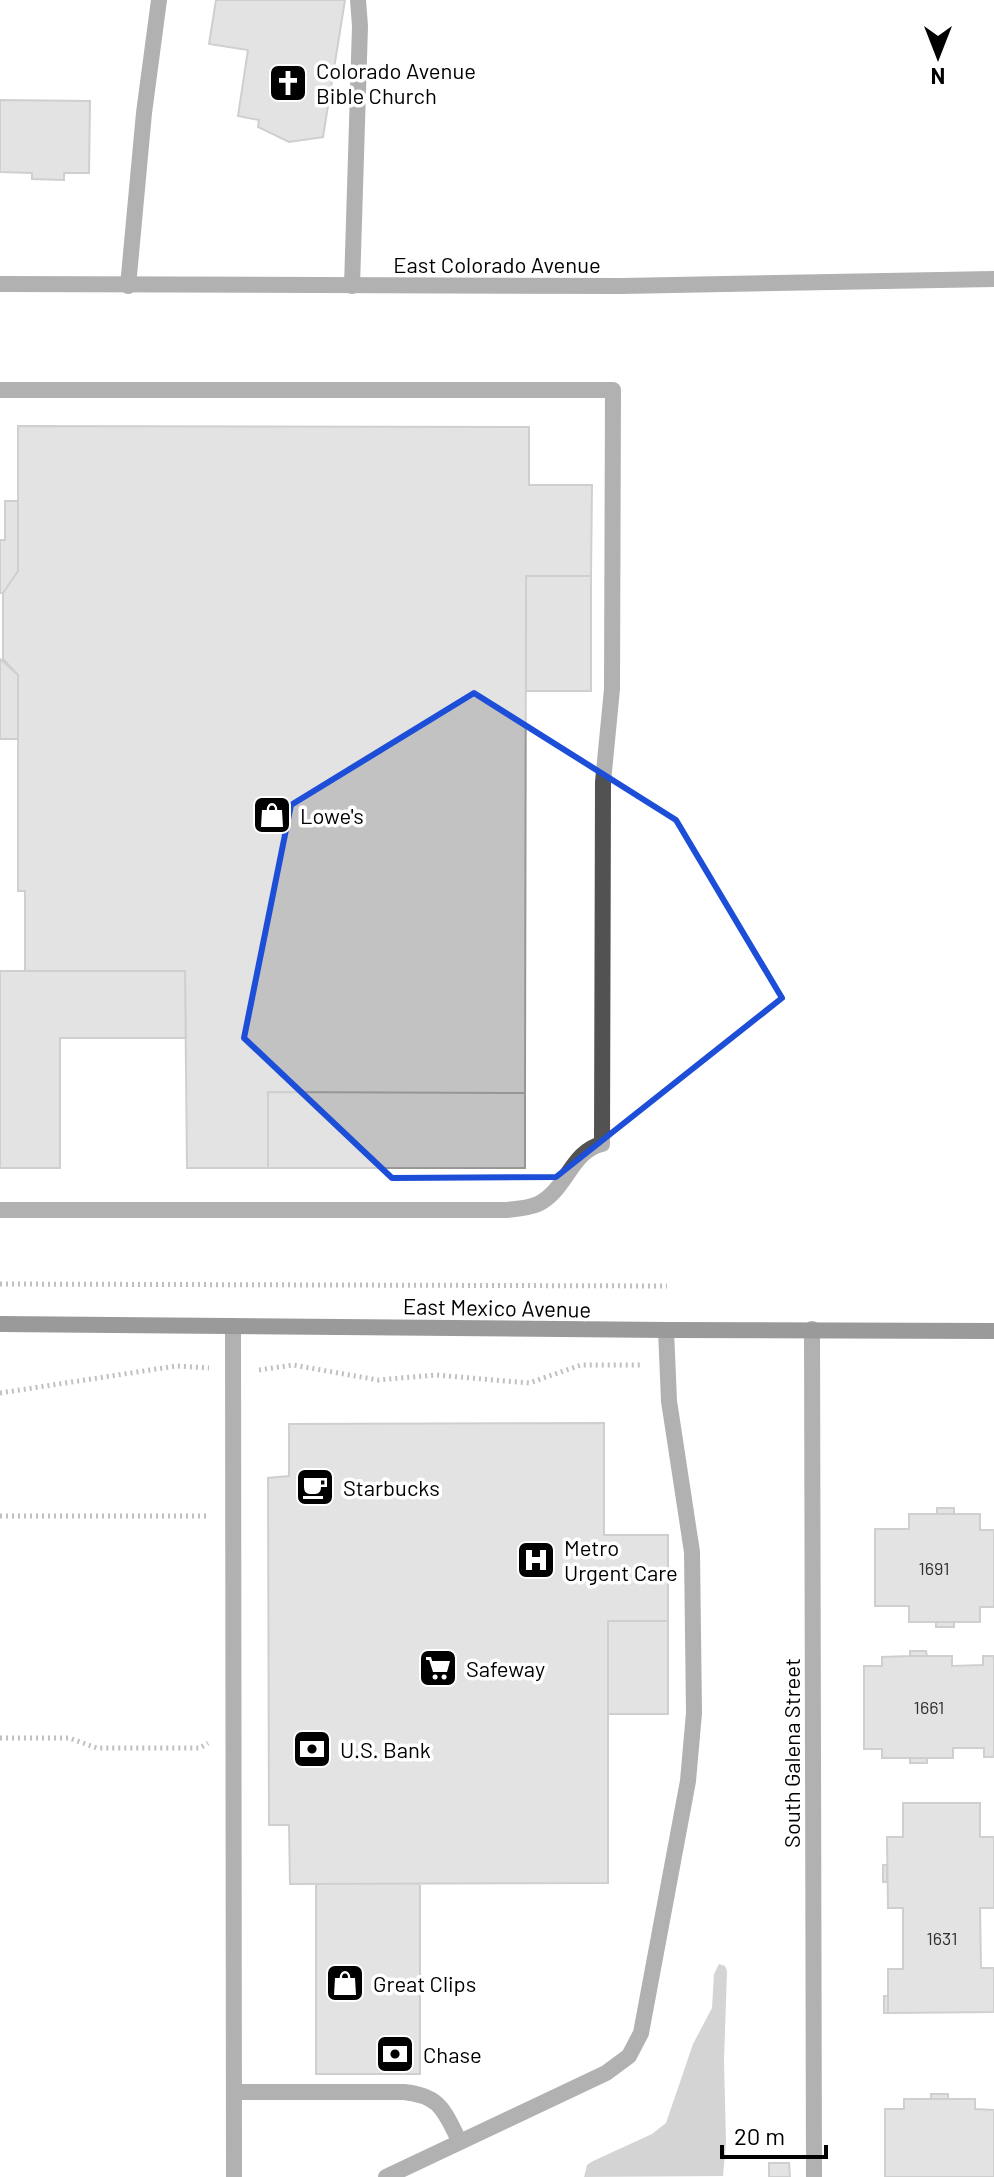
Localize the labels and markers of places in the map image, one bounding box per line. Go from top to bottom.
place label: Colorado Avenue Bible Church [316,57,476,108]
church icon: Colorado Avenue Bible Church [267,62,309,104]
shop icon: Lowe's [251,794,293,836]
place label: Lowe's [300,802,364,828]
cafe icon: Starbucks [294,1466,336,1508]
place label: Starbucks [343,1474,440,1500]
place label: Metro Urgent Care [564,1534,678,1585]
hospital icon: Metro Urgent Care [515,1539,557,1581]
supermarket icon: Safeway [417,1647,459,1689]
place label: Safeway [466,1655,545,1681]
bank icon: U.S. Bank [291,1728,333,1770]
place label: U.S. Bank [340,1736,431,1762]
shop icon: Great Clips [324,1962,366,2004]
place label: Great Clips [373,1970,476,1996]
bank icon: Chase [374,2033,416,2075]
place label: Chase [423,2041,482,2067]

